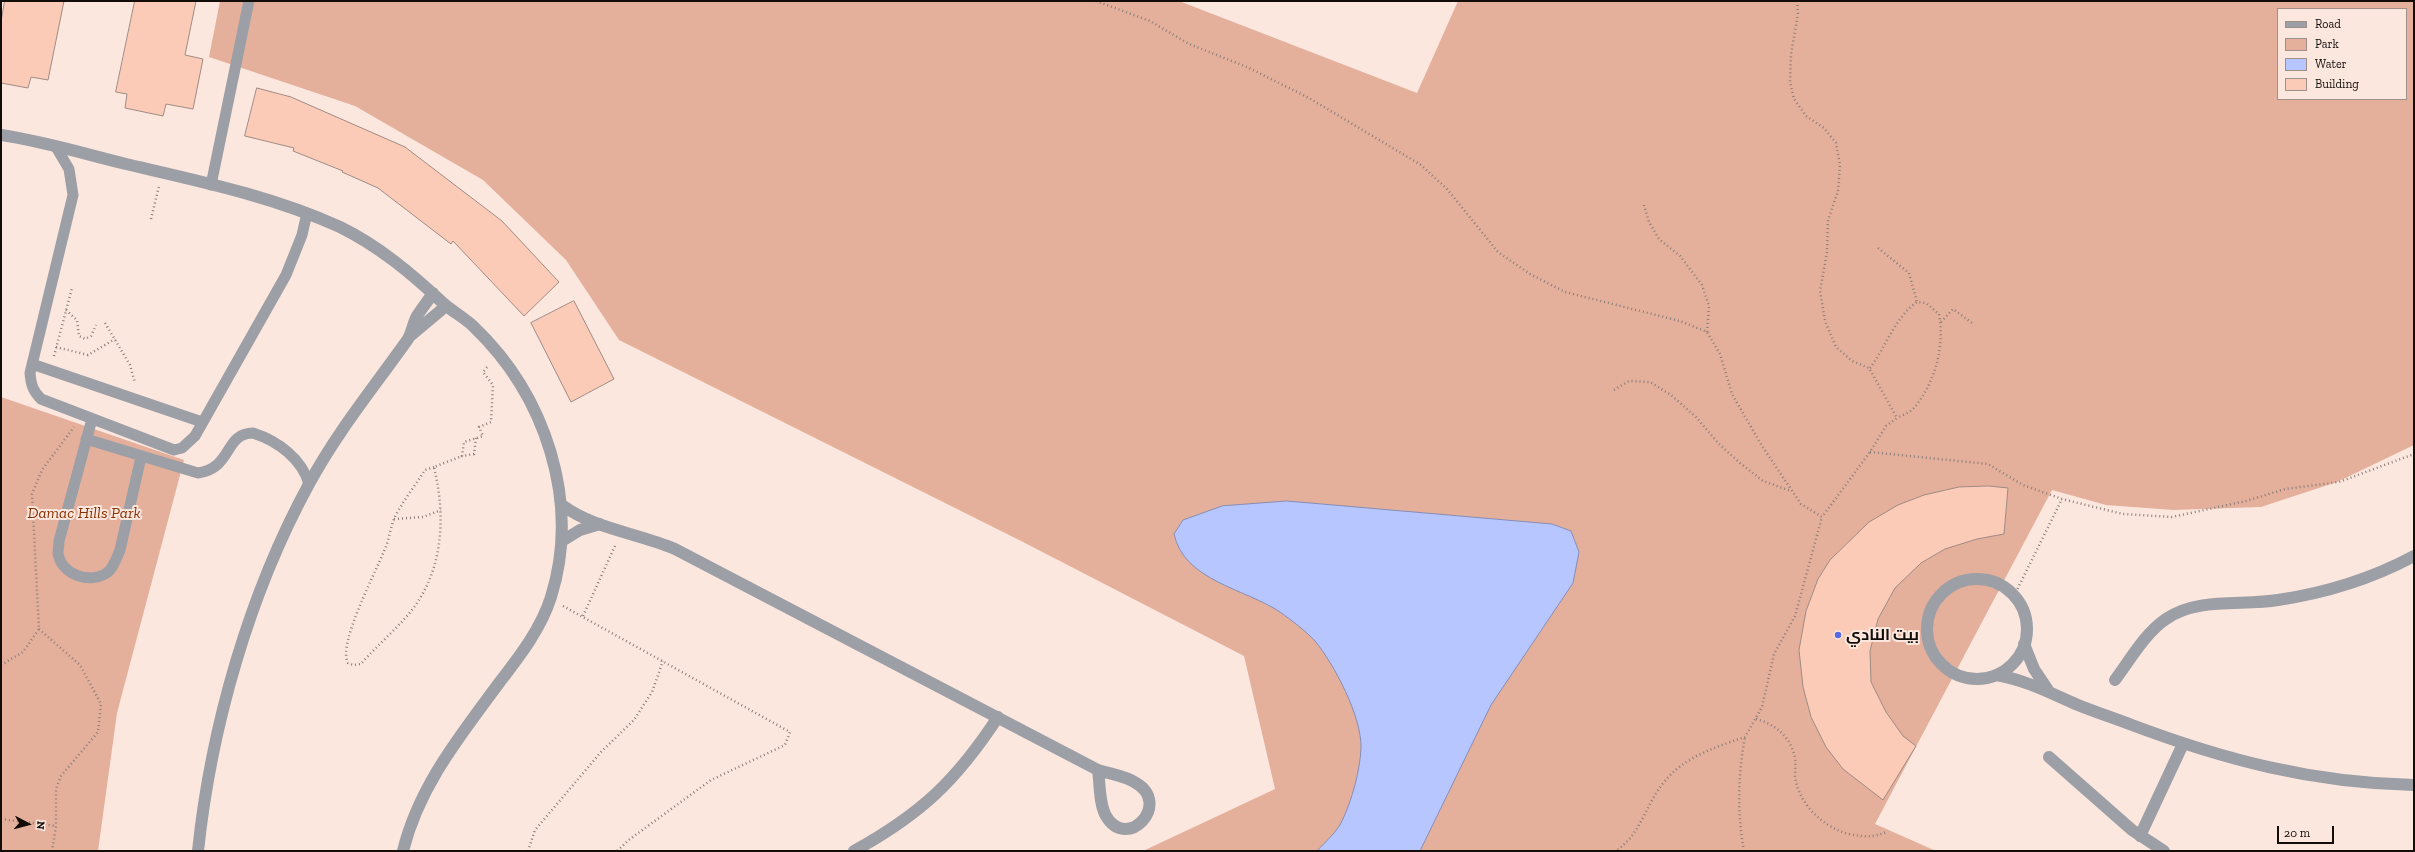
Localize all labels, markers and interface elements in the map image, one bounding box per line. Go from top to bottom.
legend [2277,8,2407,100]
text: Road [2315,17,2341,31]
text: Park [2315,37,2339,51]
text: Water [2315,57,2347,71]
text: Building [2315,77,2359,91]
park label: Damac Hills Park [27,503,141,523]
place label: بيت النادي [1846,625,1919,645]
marker: بيت النادي [1833,630,1843,640]
north arrow [8,804,48,844]
scale bar [2279,818,2336,844]
text: N [34,820,47,830]
text: 20 m [2284,826,2310,840]

